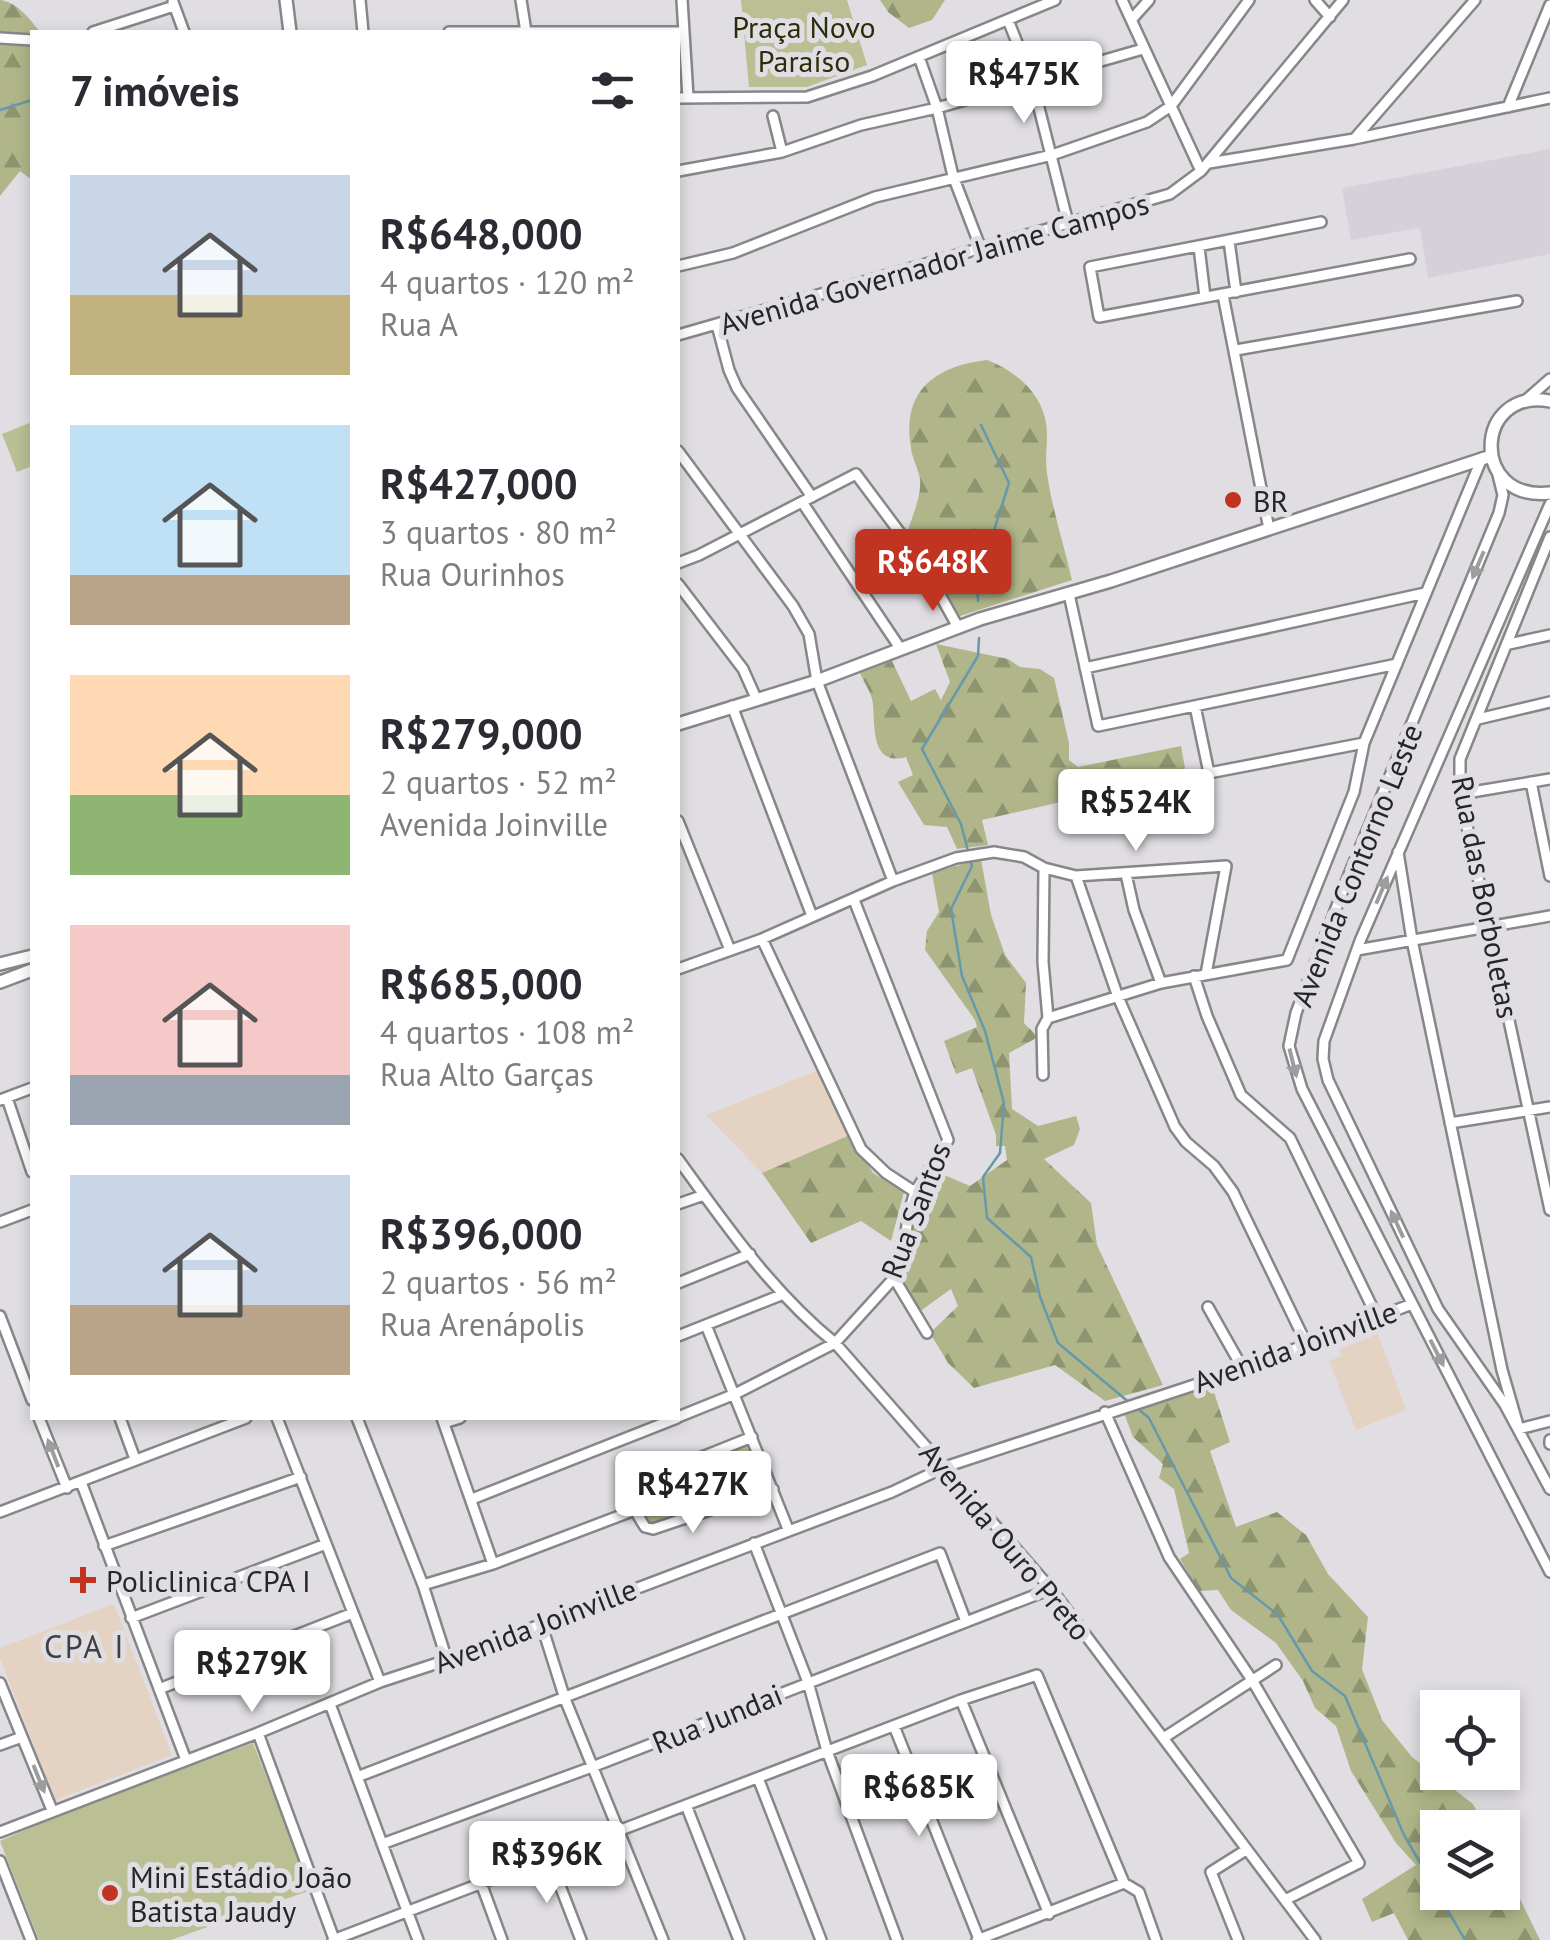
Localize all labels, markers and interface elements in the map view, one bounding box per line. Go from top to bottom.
park label: Praça Novo Paraíso [732,7,876,80]
pin: R$475K [943,41,1105,126]
text: R$475K [968,52,1080,94]
text: 7 imóveis [70,63,239,118]
icon: filters [585,63,640,118]
street label: Avenida Governador Jaime Campos [715,183,1153,343]
text: R$648,000 [380,206,583,261]
icon: home [150,215,270,335]
text: 4 quartos · 120 m² [380,261,634,303]
text: Rua A [380,303,458,345]
text: R$427,000 [380,456,578,511]
icon: home [150,465,270,585]
place label: BR [1253,481,1288,520]
marker: BR [1222,489,1244,511]
text: 3 quartos · 80 m² [380,511,617,553]
pin: R$648K [852,529,1014,614]
text: R$648K [877,540,989,582]
one-way arrow [1469,550,1485,580]
text: Rua Ourinhos [380,553,565,595]
text: R$279,000 [380,706,583,761]
icon: home [150,715,270,835]
street label: Avenida Contorno Leste [1281,718,1431,1012]
text: 2 quartos · 52 m² [380,761,617,803]
pin: R$524K [1055,769,1217,854]
street label: Rua das Borboletas [1443,773,1529,1021]
text: R$524K [1080,780,1192,822]
text: Avenida Joinville [380,803,608,845]
one-way arrow [1374,875,1390,905]
text: R$685,000 [380,956,583,1011]
icon: home [150,965,270,1085]
text: 4 quartos · 108 m² [380,1011,634,1053]
one-way arrow [1286,1048,1301,1079]
text: Rua Alto Garças [380,1053,594,1095]
street label: Rua Santos [871,1137,959,1283]
text: R$396,000 [380,1206,583,1261]
one-way arrow [1388,1209,1405,1238]
icon: home [150,1215,270,1335]
text: 2 quartos · 56 m² [380,1261,617,1303]
street label: Avenida Joinville [1188,1291,1402,1401]
text: Rua Arenápolis [380,1303,584,1345]
one-way arrow [1428,1339,1445,1368]
street label: Avenida Ouro Preto [912,1434,1100,1648]
one-way arrow [45,1437,60,1467]
pin: R$427K [612,1451,774,1536]
text: R$427K [637,1462,749,1504]
place label: Policlinica CPA I [106,1561,311,1600]
marker: Policlinica CPA I [70,1567,96,1593]
street label: Avenida Joinville [428,1568,642,1682]
district label: CPA I [44,1625,126,1667]
pin: R$279K [171,1630,333,1715]
text: R$279K [196,1641,308,1683]
street label: Rua Jundai [646,1674,788,1762]
map controls [1420,1690,1520,1910]
button: locate [1420,1690,1520,1790]
pin: R$685K [838,1754,1000,1839]
one-way arrow [31,1764,47,1794]
text: R$685K [863,1765,975,1807]
button: layers [1420,1810,1520,1910]
pin: R$396K [466,1821,628,1906]
text: R$396K [491,1832,603,1874]
place label: Mini Estádio João Batista Jaudy [130,1857,352,1930]
marker: Mini Estádio João Batista Jaudy [99,1882,121,1904]

